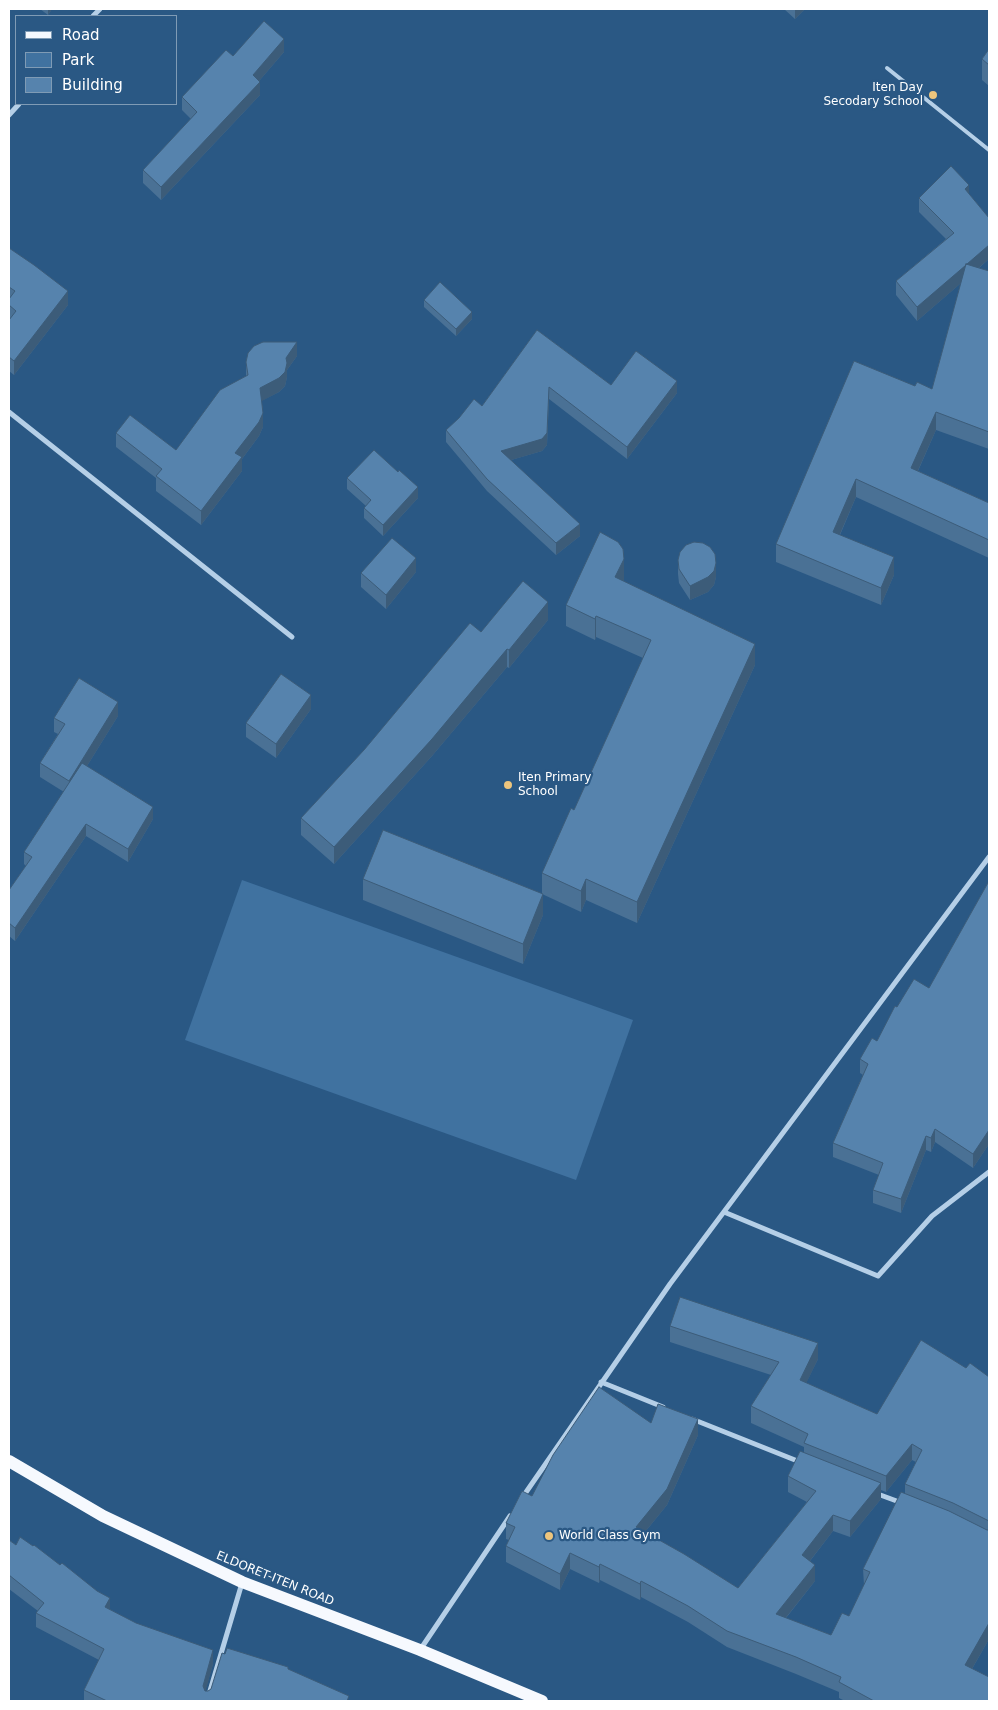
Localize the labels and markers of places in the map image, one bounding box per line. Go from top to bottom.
place label: Iten Day Secodary School [823,81,923,109]
marker: Iten Day Secodary School [927,89,939,101]
place label: Iten Primary School [518,771,591,799]
marker: Iten Primary School [502,779,514,791]
place label: World Class Gym [559,1529,661,1543]
marker: World Class Gym [543,1530,555,1542]

